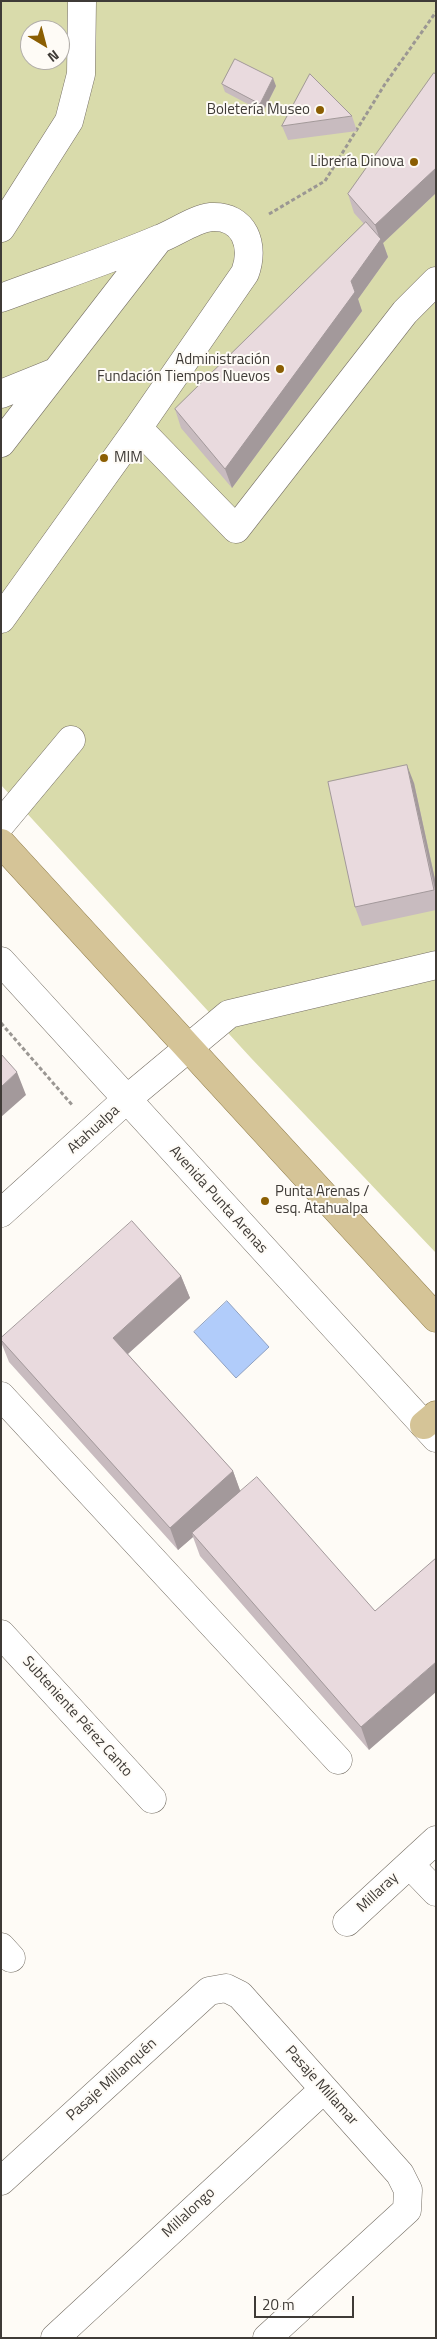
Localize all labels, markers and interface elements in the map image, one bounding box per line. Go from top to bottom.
north arrow [20,20,70,70]
text: N [44,45,64,68]
place label: Boletería Museo [207,101,310,119]
marker: Boletería Museo [314,104,326,116]
place label: Librería Dinova [310,153,404,171]
marker: Librería Dinova [408,156,420,168]
place label: Administración Fundación Tiempos Nuevos [97,351,270,386]
marker: Administración Fundación Tiempos Nuevos [274,363,286,375]
place label: MIM [114,449,143,467]
marker: MIM [98,452,110,464]
street label: Atahualpa [64,1102,124,1158]
street label: Avenida Punta Arenas [165,1143,271,1257]
place label: Punta Arenas / esq. Atahualpa [275,1183,370,1218]
marker: Punta Arenas / esq. Atahualpa [259,1195,271,1207]
street label: Subteniente Pérez Canto [18,1653,136,1781]
street label: Millaray [354,1869,402,1917]
street label: Pasaje Millanquén [63,2035,161,2125]
street label: Pasaje Millamar [281,2043,361,2129]
street label: Millalongo [159,2184,219,2242]
scale bar [257,2286,357,2318]
text: 20 m [262,2293,295,2316]

